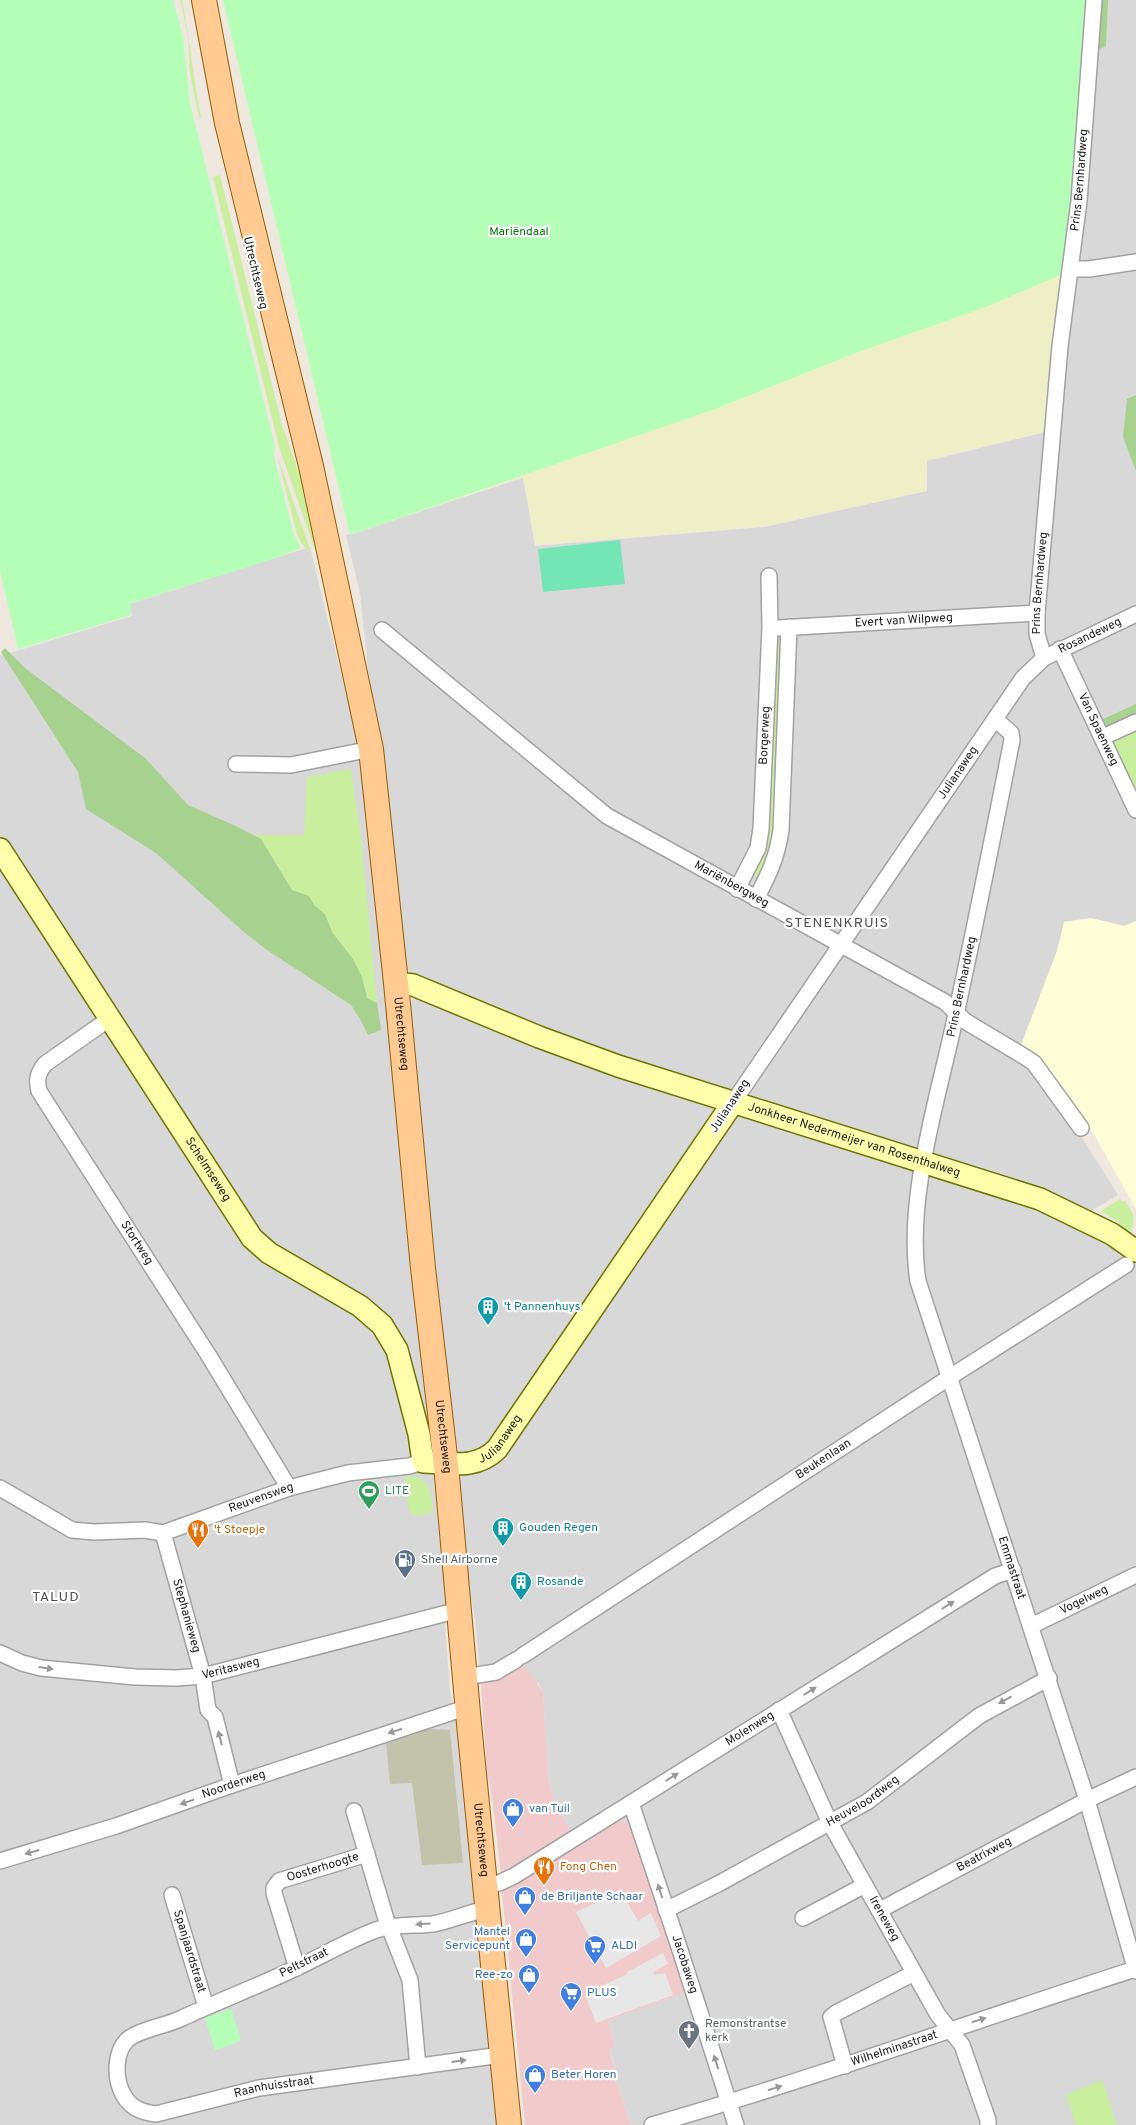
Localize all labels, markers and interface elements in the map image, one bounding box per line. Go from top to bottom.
street label: Prins Bernhardweg [1067,128,1092,232]
park label: Mariëndaal [489,224,549,240]
street label: Utrechtseweg [239,235,271,311]
street label: Prins Bernhardweg [1029,531,1052,634]
street label: Evert van Wilpweg [854,610,953,632]
street label: Rosandeweg [1056,614,1124,658]
street label: Van Spaenweg [1074,690,1122,769]
street label: Borgerweg [756,706,775,765]
street label: Julianaweg [934,743,982,803]
street label: Mariënbergweg [691,857,772,912]
district label: STENENKRUIS [785,915,889,932]
street label: Prins Bernhardweg [944,935,980,1039]
street label: Utrechtseweg [389,996,412,1072]
street label: Julianaweg [706,1076,754,1136]
street label: Jonkheer Nedermeijer van Rosenthalweg [746,1099,962,1181]
street label: Schelmseweg [181,1134,234,1205]
street label: Stortweg [117,1218,157,1268]
building icon: 't Pannenhuys [476,1295,500,1326]
place label: 't Pannenhuys [504,1299,580,1315]
street label: Utrechtseweg [430,1399,455,1474]
street label: Julianaweg [476,1412,526,1468]
street label: Beukenlaan [793,1435,854,1483]
street label: Reuvensweg [227,1479,295,1517]
sports icon: LITE [357,1479,381,1510]
place label: LITE [385,1483,409,1499]
building icon: Gouden Regen [491,1516,515,1547]
restaurant icon: 't Stoepje [186,1518,210,1549]
place label: Gouden Regen [519,1520,598,1536]
place label: 't Stoepje [214,1522,265,1538]
street label: Emmastraat [994,1534,1029,1601]
fuel station icon: Shell Airborne [393,1548,417,1579]
place label: Shell Airborne [421,1552,498,1568]
building icon: Rosande [509,1570,533,1601]
place label: Rosande [537,1574,583,1590]
street label: Stephanieweg [168,1577,204,1655]
street label: Vogelweg [1057,1582,1111,1619]
district label: TALUD [32,1589,80,1606]
one-way arrow [941,1601,954,1610]
street label: Veritasweg [200,1654,261,1684]
one-way arrow [38,1664,54,1672]
one-way arrow [803,1686,816,1696]
one-way arrow [998,1696,1012,1705]
street label: Molenweg [723,1708,777,1750]
one-way arrow [387,1728,402,1735]
one-way arrow [216,1730,224,1745]
street label: Noorderweg [200,1766,268,1803]
street label: Heuveloordweg [823,1772,903,1831]
one-way arrow [665,1773,679,1782]
shop icon: van Tuil [501,1797,525,1828]
one-way arrow [179,1799,194,1807]
place label: van Tuil [529,1801,570,1817]
street label: Utrechtseweg [469,1802,492,1878]
street label: Beatrixweg [954,1833,1015,1876]
one-way arrow [24,1849,39,1857]
street label: Oosterhoogte [285,1849,361,1886]
restaurant icon: Fong Chen [532,1855,556,1886]
place label: Fong Chen [560,1859,617,1875]
one-way arrow [656,1883,663,1898]
shop icon: de Briljante Schaar [513,1885,537,1916]
place label: de Briljante Schaar [541,1889,643,1905]
street label: Ireneweg [865,1893,903,1944]
street label: Spanjaardstraat [169,1908,209,1995]
one-way arrow [415,1921,431,1929]
place label: Mantel Servicepunt [445,1924,510,1954]
shop icon: Mantel Servicepunt [514,1927,538,1958]
street label: Jacobaweg [668,1933,701,1996]
supermarket icon: ALDI [583,1934,607,1965]
place label: ALDI [611,1938,637,1954]
street label: Peltstraat [277,1944,331,1982]
shop icon: Ree-zo [517,1963,541,1994]
place label: Ree-zo [475,1967,513,1983]
supermarket icon: PLUS [559,1981,583,2012]
place label: PLUS [587,1985,617,2001]
one-way arrow [972,2015,987,2023]
place label: Remonstrantse kerk [705,2016,786,2046]
church icon: Remonstrantse kerk [677,2019,701,2050]
street label: Wilhelminastraat [849,2027,940,2071]
one-way arrow [711,2054,719,2069]
one-way arrow [452,2057,468,2065]
shop icon: Beter Horen [523,2063,547,2094]
place label: Beter Horen [551,2067,617,2083]
street label: Raanhuisstraat [232,2073,315,2102]
one-way arrow [768,2084,783,2092]

